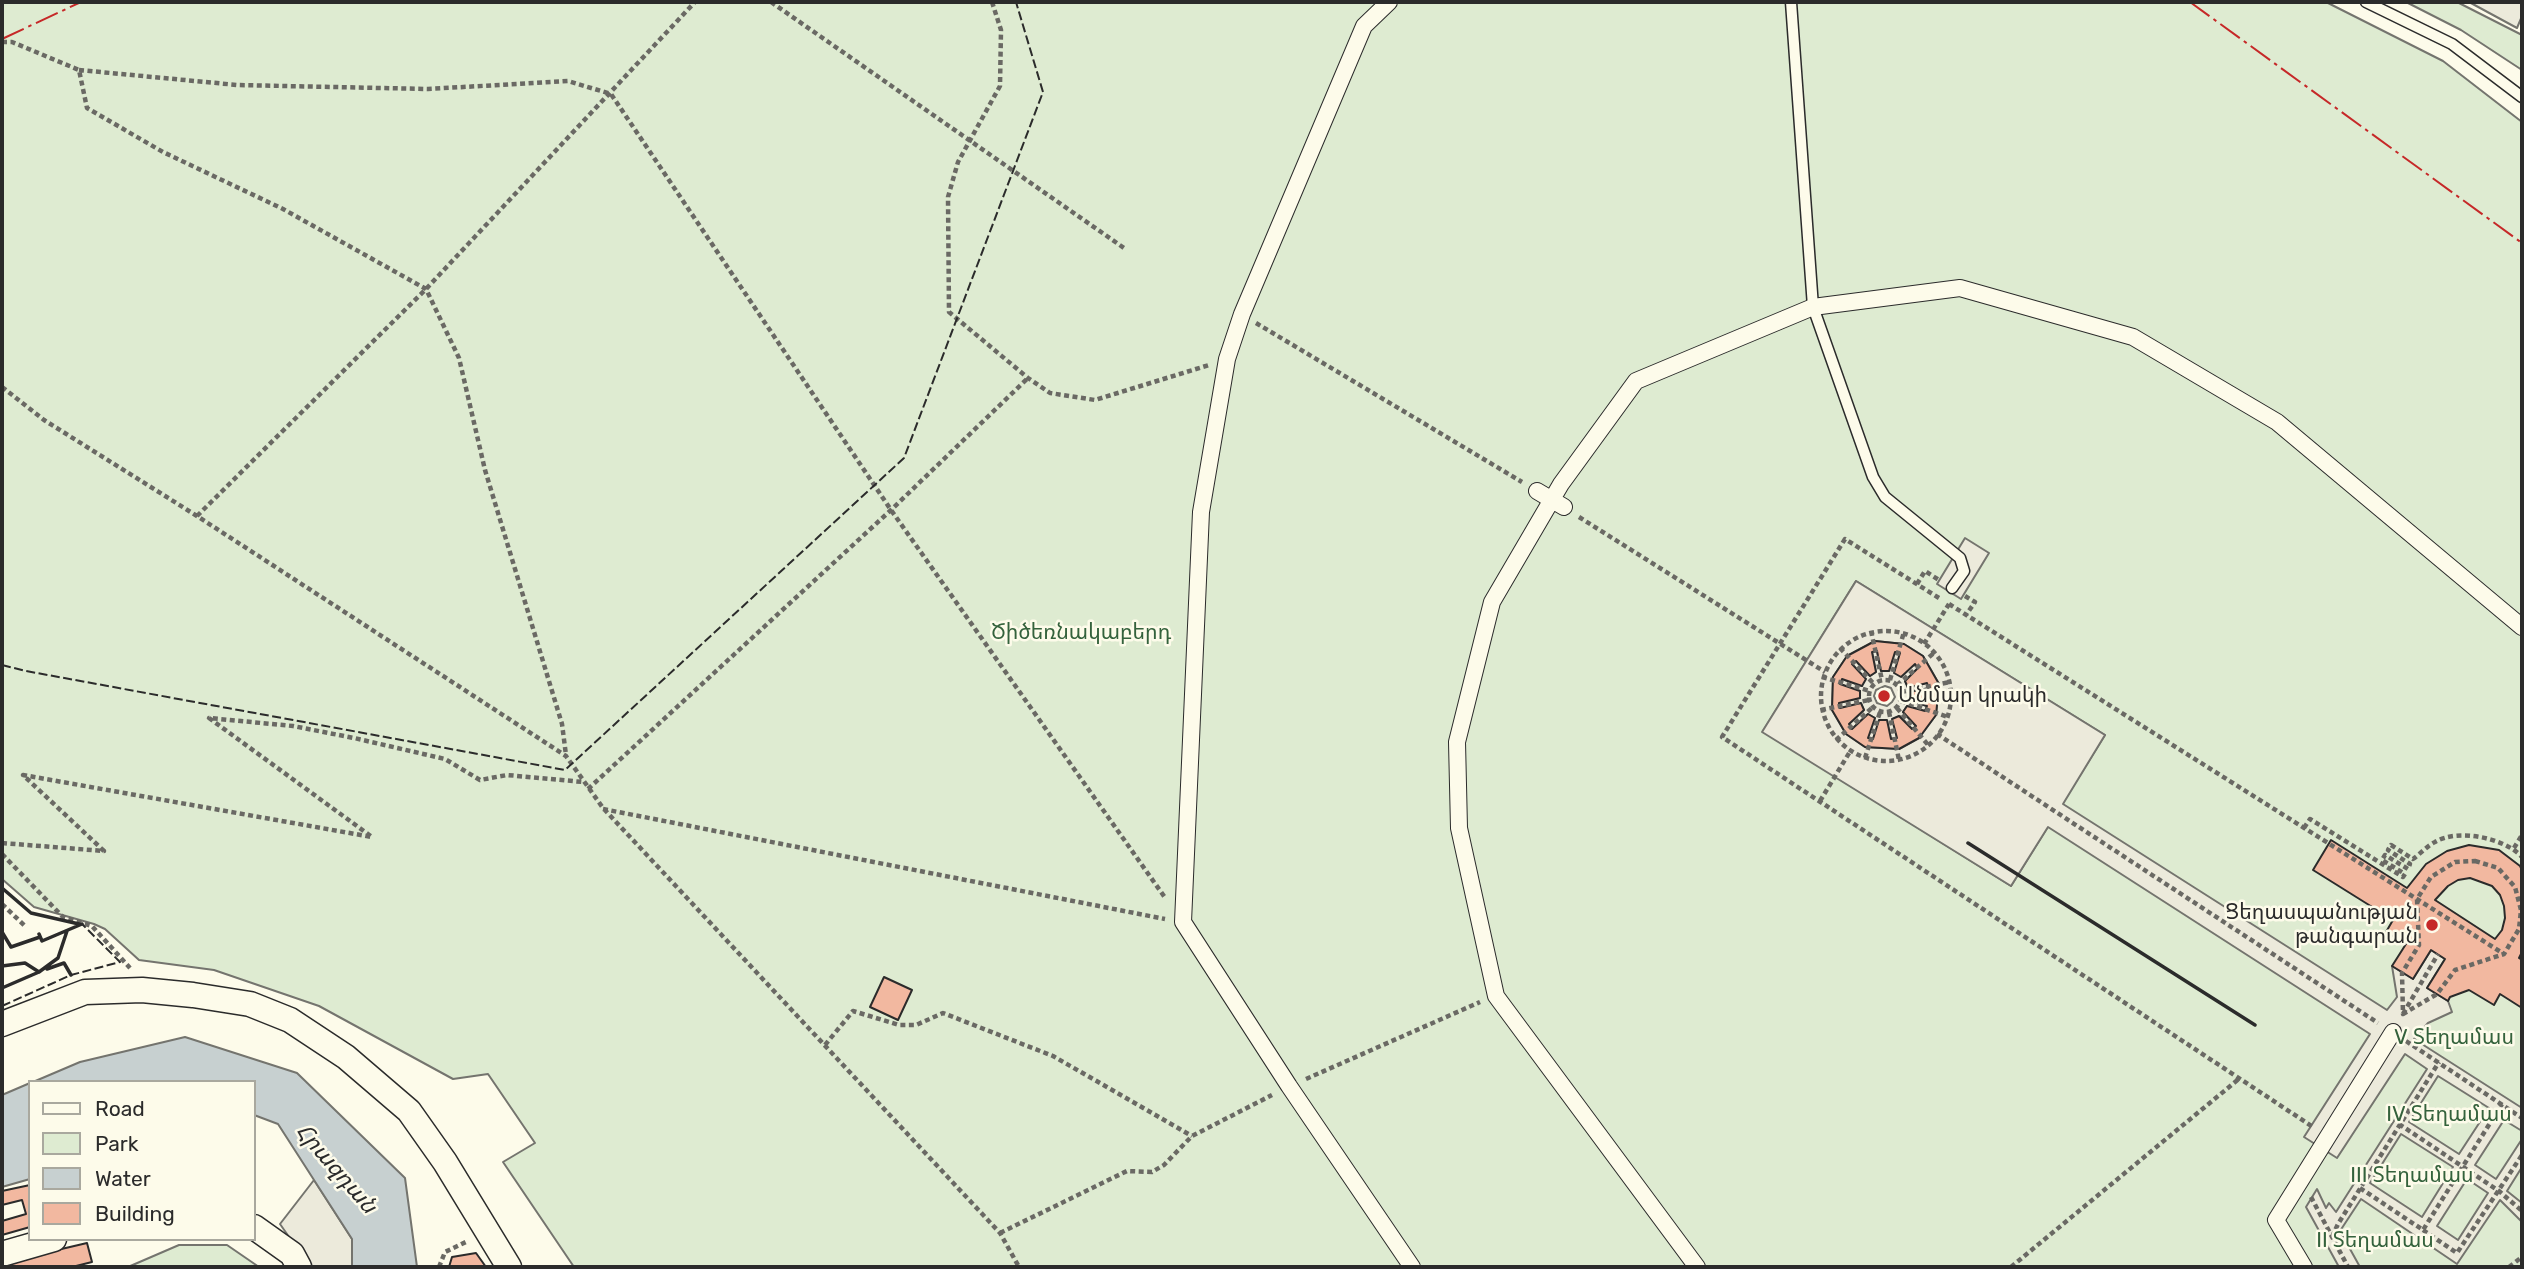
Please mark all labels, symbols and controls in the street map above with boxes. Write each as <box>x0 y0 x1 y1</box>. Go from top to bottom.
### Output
park label: Ծիծեռնակաբերդ <box>991 620 1171 646</box>
place label: Անմար կրակի <box>1898 683 2047 709</box>
marker: Անմար կրակի <box>1876 688 1892 704</box>
place label: Ցեղասպանության թանգարան <box>2225 900 2418 950</box>
marker: Ցեղասպանության թանգարան <box>2424 917 2440 933</box>
park label: V Տեղամաս <box>2394 1025 2514 1051</box>
legend <box>28 1080 256 1241</box>
text: Road <box>95 1096 145 1121</box>
park label: IV Տեղամաս <box>2386 1102 2512 1128</box>
water label: Հրազդան <box>289 1118 383 1220</box>
text: Park <box>95 1131 139 1156</box>
park label: III Տեղամաս <box>2350 1163 2474 1189</box>
text: Water <box>95 1166 151 1191</box>
text: Building <box>95 1201 175 1226</box>
park label: II Տեղամաս <box>2316 1228 2434 1254</box>

